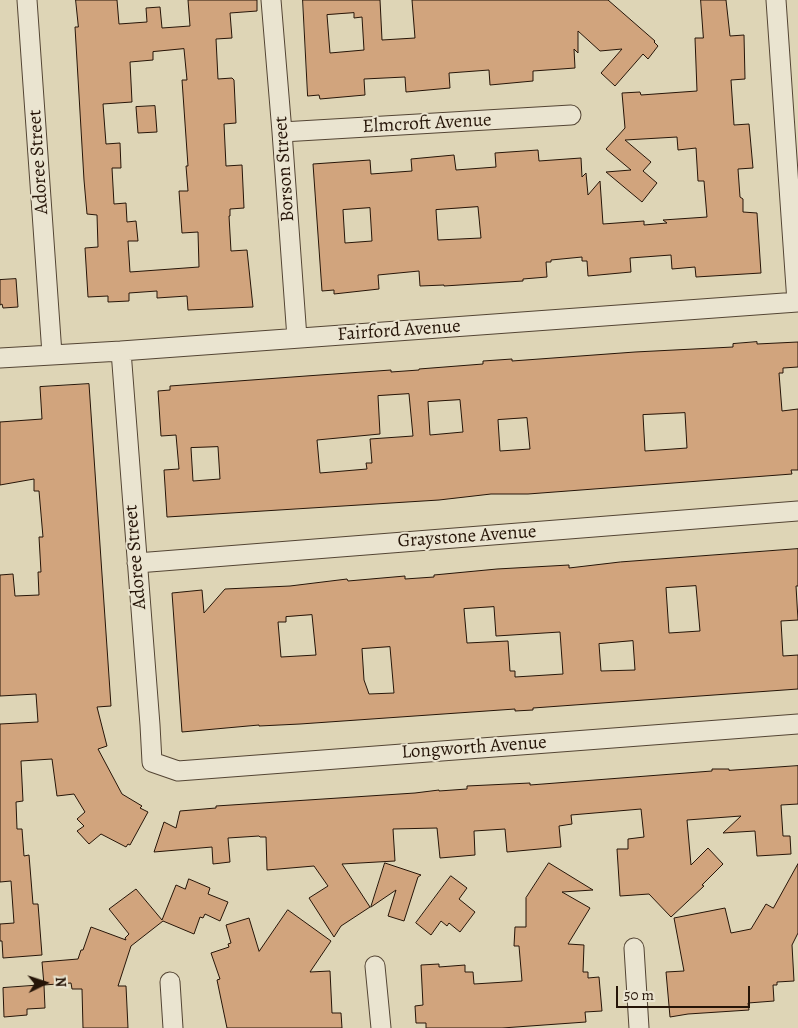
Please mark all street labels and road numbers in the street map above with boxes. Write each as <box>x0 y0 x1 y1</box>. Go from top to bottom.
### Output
street label: Adoree Street <box>24 109 54 215</box>
street label: Elmcroft Avenue <box>362 109 492 139</box>
street label: Borson Street <box>270 115 300 223</box>
street label: Fairford Avenue <box>337 315 461 347</box>
street label: Adoree Street <box>120 504 152 610</box>
street label: Graystone Avenue <box>397 521 537 553</box>
street label: Longworth Avenue <box>401 732 547 764</box>

